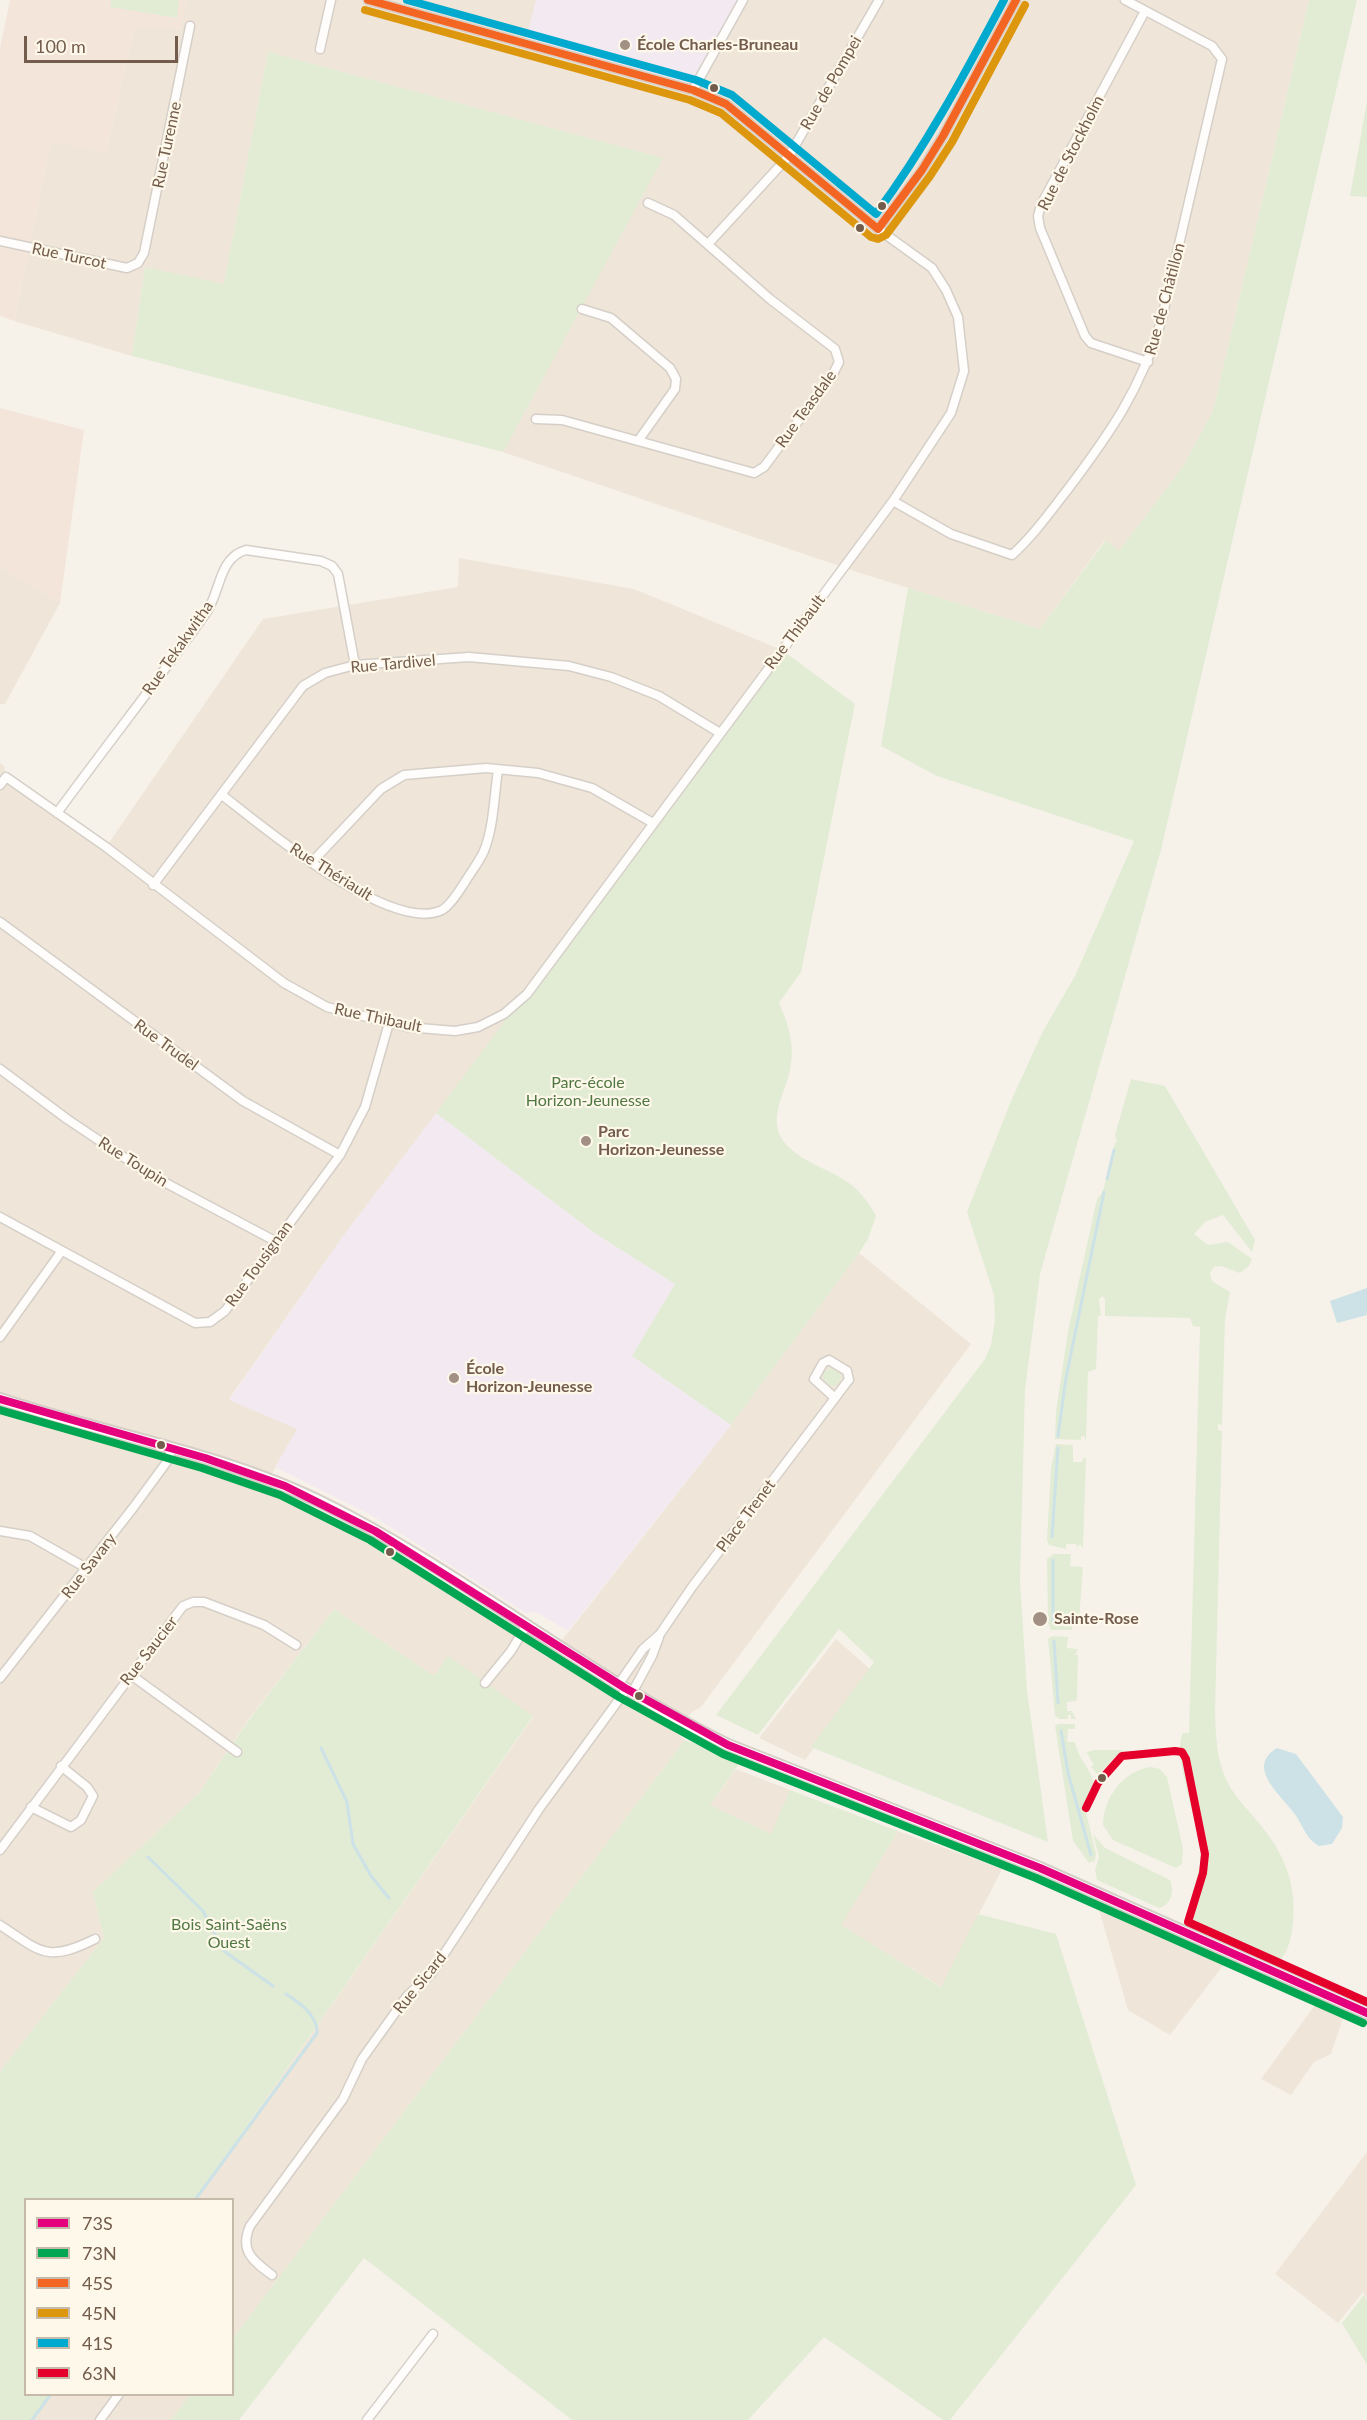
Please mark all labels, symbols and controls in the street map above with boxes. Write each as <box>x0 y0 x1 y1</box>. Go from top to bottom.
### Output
scale bar <box>27 24 182 62</box>
street label: Rue de Pompei <box>796 33 866 133</box>
text: 100 m <box>35 35 86 57</box>
place label: École Charles-Bruneau <box>637 35 798 55</box>
marker: École Charles-Bruneau <box>618 38 632 52</box>
unlabelled marker <box>708 82 720 94</box>
street label: Rue de Stockholm <box>1034 92 1108 214</box>
street label: Rue Turenne <box>148 100 186 190</box>
unlabelled marker <box>876 200 888 212</box>
unlabelled marker <box>854 222 866 234</box>
street label: Rue Turcot <box>30 239 108 273</box>
street label: Rue de Châtillon <box>1141 241 1189 357</box>
street label: Rue Teasdale <box>771 366 841 452</box>
street label: Rue Thibault <box>761 591 829 673</box>
street label: Rue Tekakwitha <box>138 597 218 699</box>
street label: Rue Tardivel <box>350 651 436 677</box>
street label: Rue Thériault <box>286 839 376 905</box>
street label: Rue Thibault <box>333 999 423 1037</box>
street label: Rue Trudel <box>130 1015 202 1075</box>
park label: Parc-école Horizon-Jeunesse <box>526 1073 650 1111</box>
place label: Parc Horizon-Jeunesse <box>598 1122 724 1160</box>
street label: Rue Toupin <box>95 1133 171 1191</box>
marker: Parc Horizon-Jeunesse <box>579 1134 593 1148</box>
street label: Rue Tousignan <box>221 1217 297 1311</box>
place label: École Horizon-Jeunesse <box>466 1359 592 1397</box>
marker: École Horizon-Jeunesse <box>447 1371 461 1385</box>
unlabelled marker <box>155 1439 167 1451</box>
street label: Place Trenet <box>712 1476 780 1556</box>
street label: Rue Savary <box>58 1530 120 1602</box>
unlabelled marker <box>384 1546 396 1558</box>
place label: Sainte-Rose <box>1054 1609 1139 1629</box>
marker: Sainte-Rose <box>1031 1610 1049 1628</box>
street label: Rue Saucier <box>116 1613 182 1689</box>
unlabelled marker <box>633 1690 645 1702</box>
unlabelled marker <box>1096 1772 1108 1784</box>
park label: Bois Saint-Saëns Ouest <box>171 1915 287 1953</box>
street label: Rue Sicard <box>389 1948 451 2018</box>
legend <box>24 2198 234 2396</box>
text: 73S <box>82 2212 113 2234</box>
text: 73N <box>82 2242 117 2264</box>
text: 45S <box>82 2272 113 2294</box>
text: 45N <box>82 2302 117 2324</box>
text: 41S <box>82 2332 113 2354</box>
text: 63N <box>82 2362 117 2384</box>

